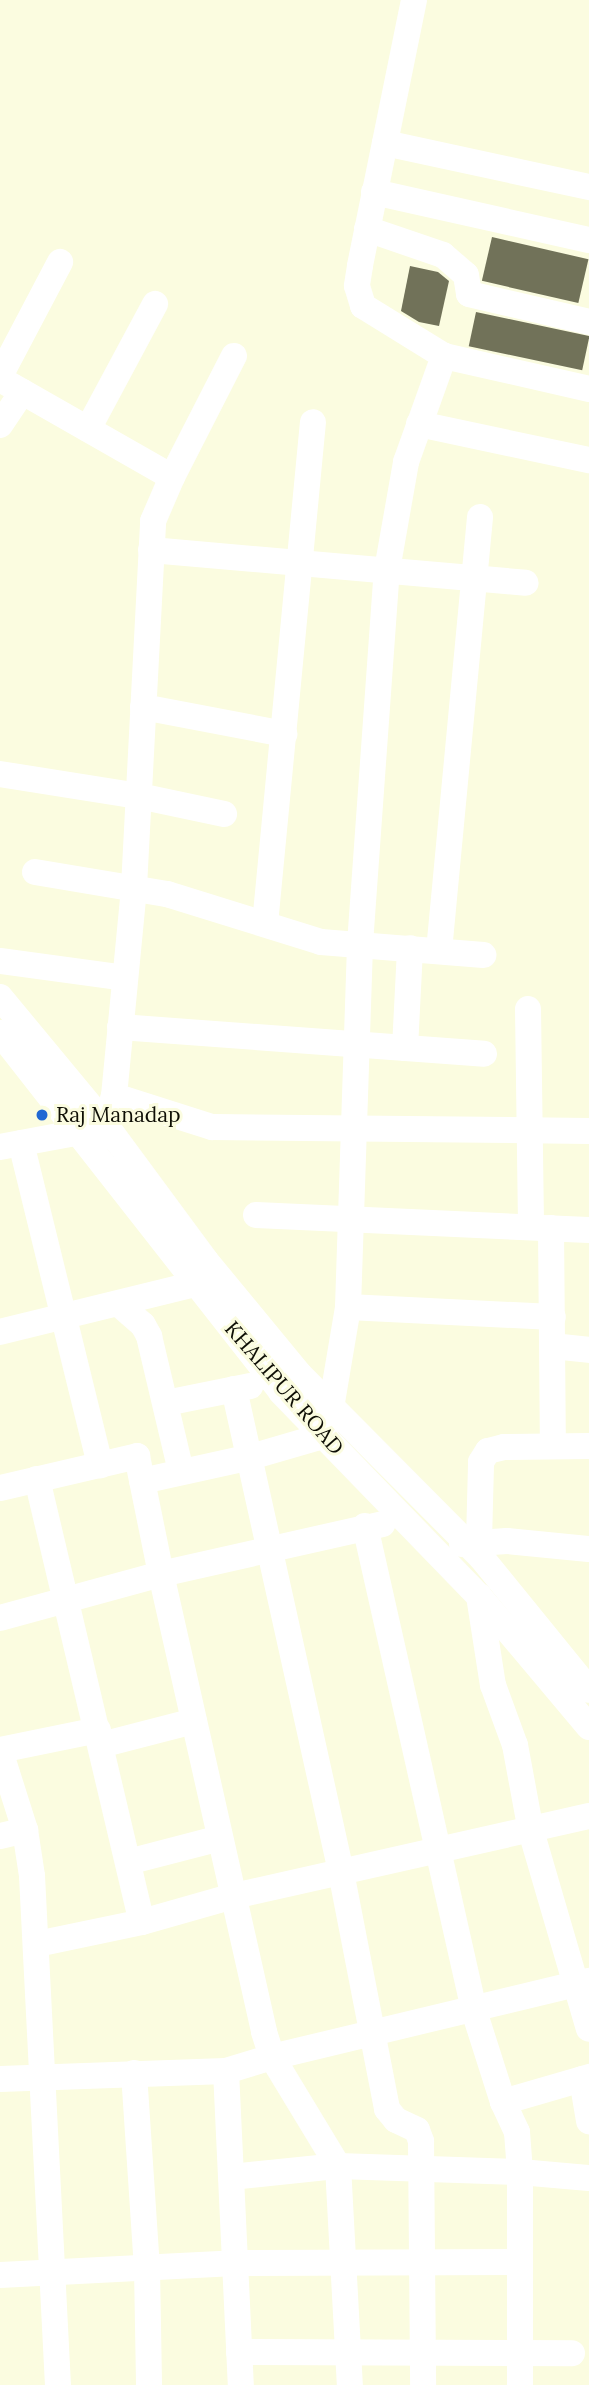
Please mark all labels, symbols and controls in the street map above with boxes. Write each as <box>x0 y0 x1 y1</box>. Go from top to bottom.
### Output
place label: Raj Manadap <box>56 1102 181 1128</box>
marker: Raj Manadap <box>34 1107 50 1123</box>
street label: KHALIPUR ROAD <box>219 1316 349 1460</box>

